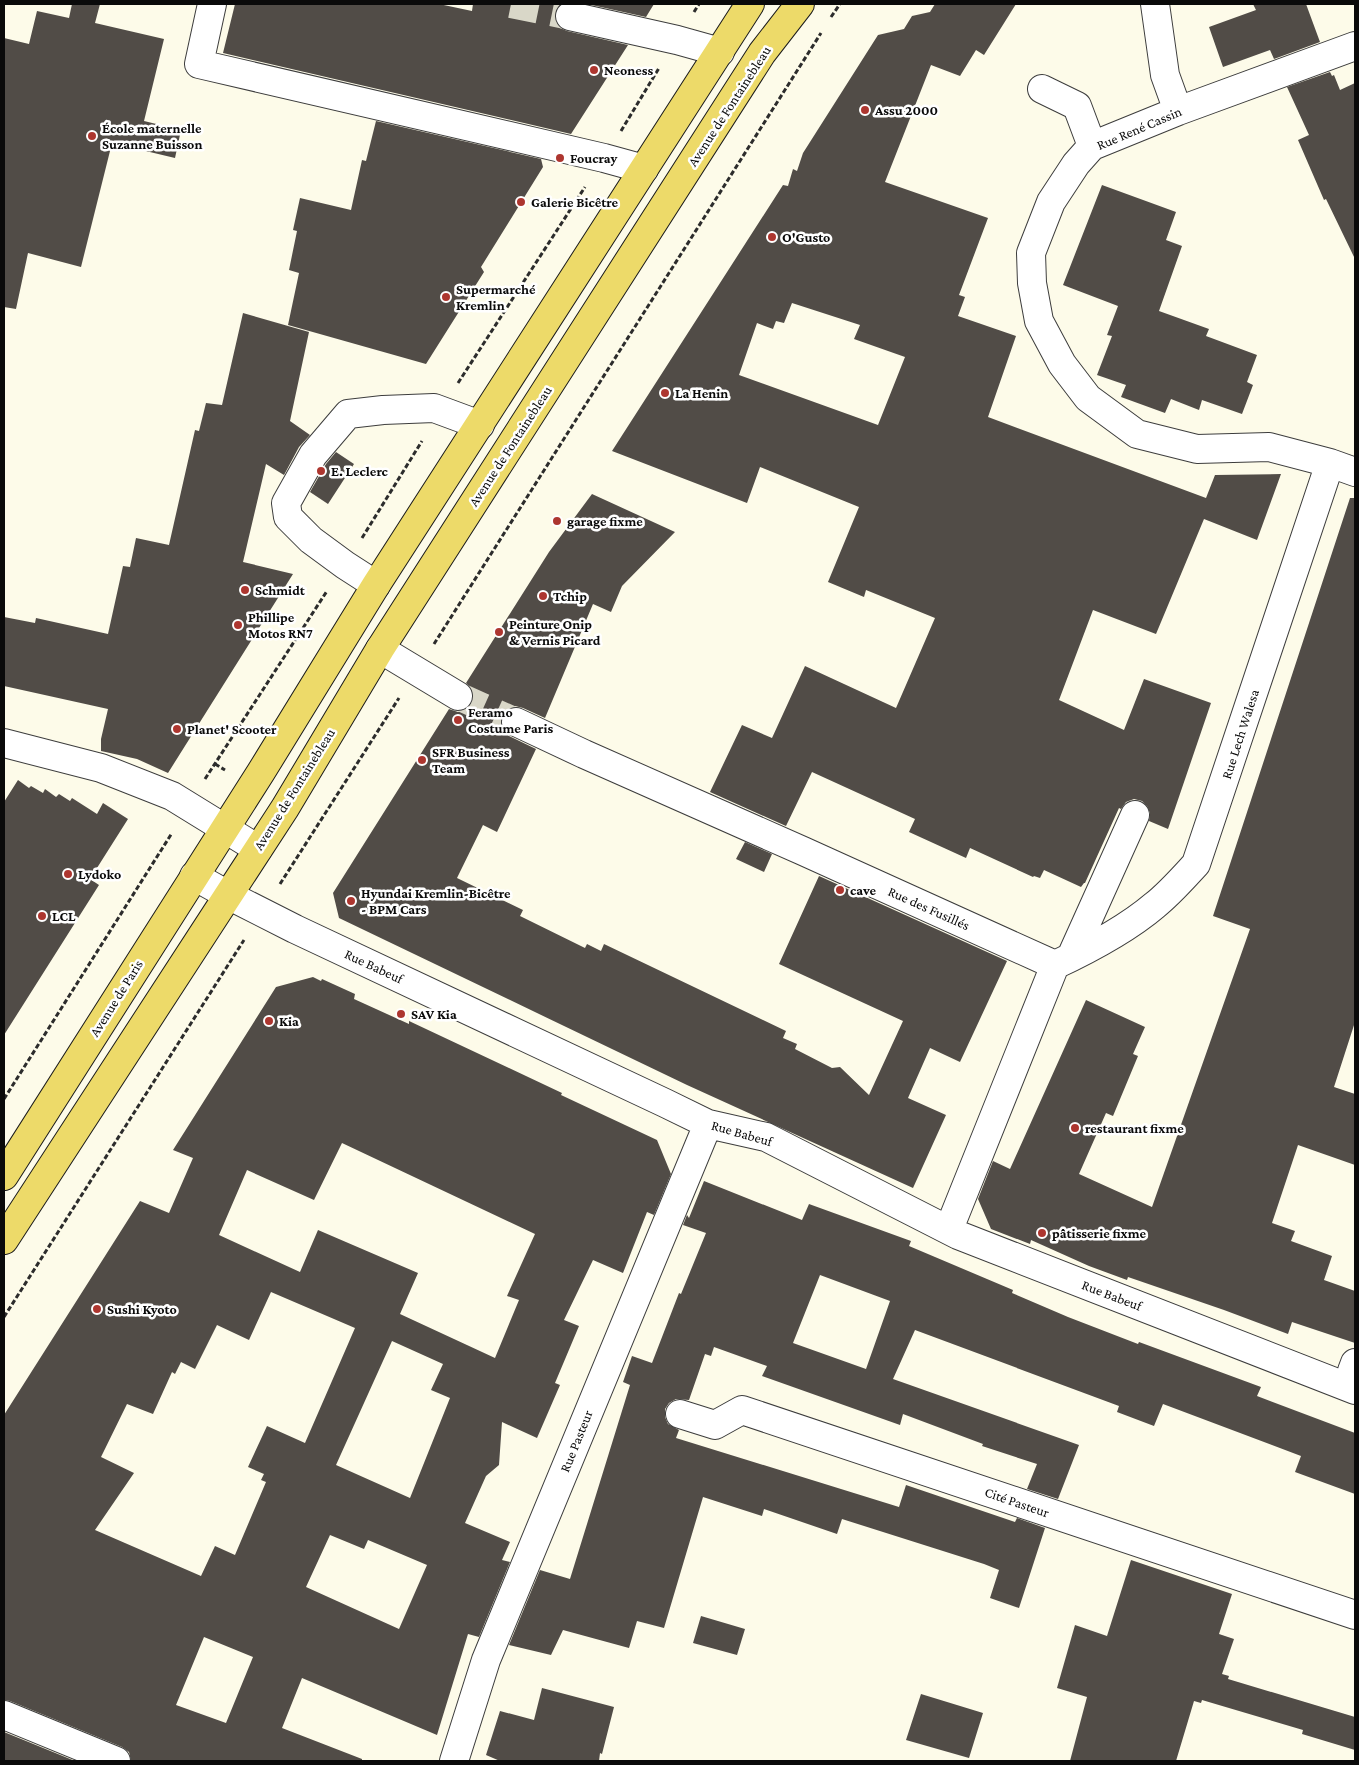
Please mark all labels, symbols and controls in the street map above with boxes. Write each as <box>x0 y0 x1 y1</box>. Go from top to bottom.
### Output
street label: Avenue de Fontainebleau <box>684 42 774 169</box>
place label: Neoness <box>604 62 653 78</box>
marker: Neoness <box>588 64 600 76</box>
place label: Assu 2000 <box>874 102 938 118</box>
street label: Rue René Cassin <box>1094 103 1184 153</box>
marker: Assu 2000 <box>859 104 871 116</box>
place label: École maternelle Suzanne Buisson <box>102 120 202 152</box>
marker: École maternelle Suzanne Buisson <box>86 130 98 142</box>
place label: Foucray <box>570 150 617 166</box>
marker: Foucray <box>554 152 566 164</box>
place label: Galerie Bicêtre <box>531 194 619 210</box>
marker: Galerie Bicêtre <box>515 196 527 208</box>
place label: O'Gusto <box>782 229 830 245</box>
marker: O'Gusto <box>766 231 778 243</box>
place label: Supermarché Kremlin <box>456 281 536 313</box>
marker: Supermarché Kremlin <box>440 291 452 303</box>
street label: Avenue de Fontainebleau <box>465 382 555 509</box>
place label: La Henin <box>675 385 728 401</box>
marker: La Henin <box>659 387 671 399</box>
place label: E. Leclerc <box>331 463 389 479</box>
marker: E. Leclerc <box>315 465 327 477</box>
place label: garage fixme <box>567 513 643 529</box>
marker: garage fixme <box>551 515 563 527</box>
place label: Schmidt <box>255 582 306 598</box>
marker: Schmidt <box>239 584 251 596</box>
place label: Tchip <box>553 588 587 604</box>
marker: Tchip <box>537 590 549 602</box>
place label: Phillipe Motos RN7 <box>248 609 313 641</box>
place label: Peinture Onip & Vernis Picard <box>509 616 601 648</box>
marker: Phillipe Motos RN7 <box>232 619 244 631</box>
marker: Peinture Onip & Vernis Picard <box>493 626 505 638</box>
street label: Rue Lech Walesa <box>1218 687 1262 781</box>
place label: Feramo Costume Paris <box>468 704 554 736</box>
marker: Feramo Costume Paris <box>452 714 464 726</box>
place label: Planet' Scooter <box>187 721 277 737</box>
marker: Planet' Scooter <box>171 723 183 735</box>
street label: Avenue de Fontainebleau <box>250 725 338 853</box>
place label: SFR Business Team <box>432 744 510 776</box>
marker: SFR Business Team <box>416 754 428 766</box>
place label: Lydoko <box>78 866 121 882</box>
marker: Lydoko <box>62 868 74 880</box>
place label: cave <box>850 882 877 898</box>
street label: Rue des Fusillés <box>886 883 972 933</box>
marker: cave <box>834 884 846 896</box>
place label: Hyundai Kremlin-Bicêtre - BPM Cars <box>361 885 511 917</box>
marker: Hyundai Kremlin-Bicêtre - BPM Cars <box>345 895 357 907</box>
place label: LCL <box>52 908 76 924</box>
marker: LCL <box>36 910 48 922</box>
street label: Rue Babeuf <box>342 945 407 987</box>
street label: Avenue de Paris <box>86 957 146 1039</box>
place label: SAV Kia <box>411 1006 457 1022</box>
marker: SAV Kia <box>395 1008 407 1020</box>
place label: Kia <box>279 1013 299 1029</box>
marker: Kia <box>263 1015 275 1027</box>
street label: Rue Babeuf <box>710 1117 775 1150</box>
place label: restaurant fixme <box>1085 1120 1184 1136</box>
marker: restaurant fixme <box>1069 1122 1081 1134</box>
place label: pâtisserie fixme <box>1052 1225 1147 1241</box>
marker: pâtisserie fixme <box>1036 1227 1048 1239</box>
street label: Rue Babeuf <box>1080 1276 1145 1314</box>
place label: Sushi Kyoto <box>107 1301 177 1317</box>
marker: Sushi Kyoto <box>91 1303 103 1315</box>
street label: Rue Pasteur <box>556 1408 596 1474</box>
street label: Cité Pasteur <box>983 1484 1051 1520</box>

